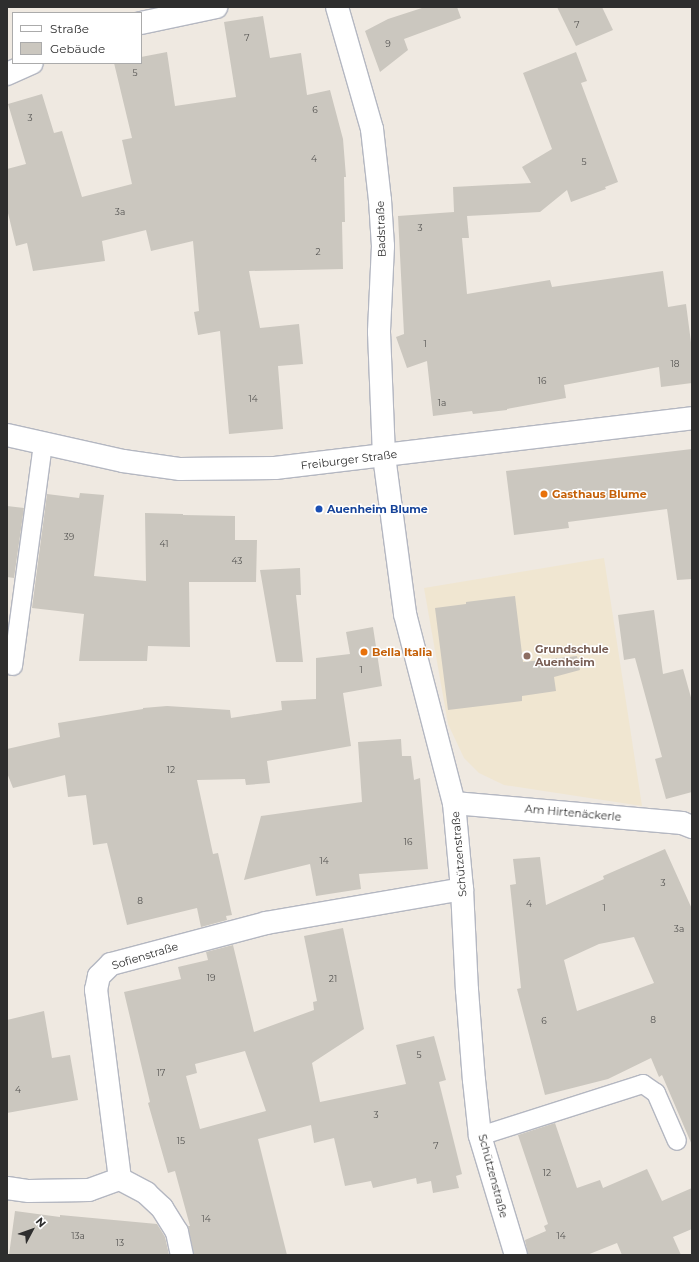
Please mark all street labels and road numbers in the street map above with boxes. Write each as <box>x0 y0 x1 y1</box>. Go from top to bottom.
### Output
street label: Badstraße <box>373 201 389 257</box>
street label: Freiburger Straße <box>300 448 398 472</box>
street label: Am Hirtenäckerle <box>524 802 622 824</box>
street label: Schützenstraße <box>449 811 469 897</box>
street label: Sofienstraße <box>110 940 180 972</box>
street label: Schützenstraße <box>475 1133 511 1219</box>

